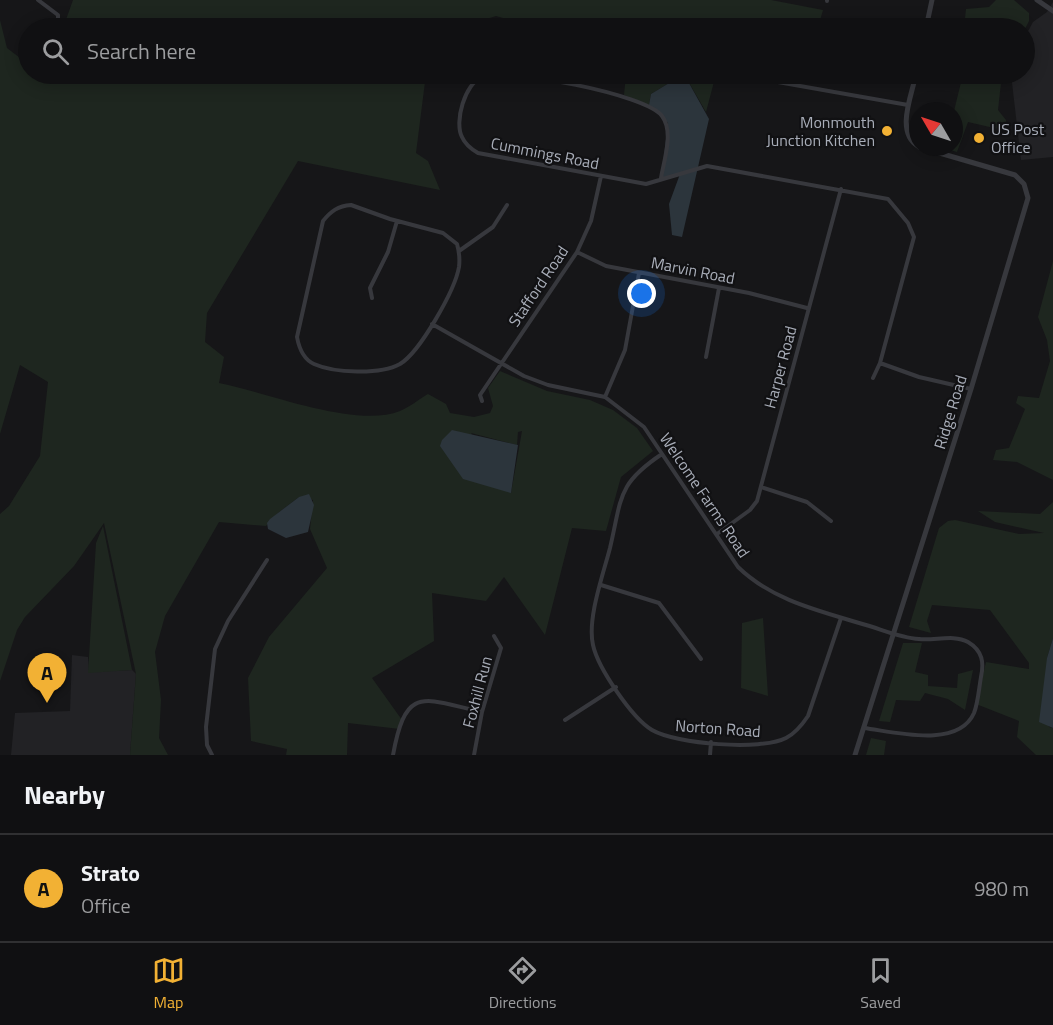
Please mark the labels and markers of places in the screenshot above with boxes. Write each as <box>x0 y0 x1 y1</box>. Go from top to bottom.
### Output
place label: Monmouth Junction Kitchen <box>766 110 875 152</box>
place label: US Post Office <box>991 117 1045 159</box>
marker: Monmouth Junction Kitchen <box>880 124 894 138</box>
marker: US Post Office <box>972 131 986 145</box>
pin: A <box>28 654 66 703</box>

